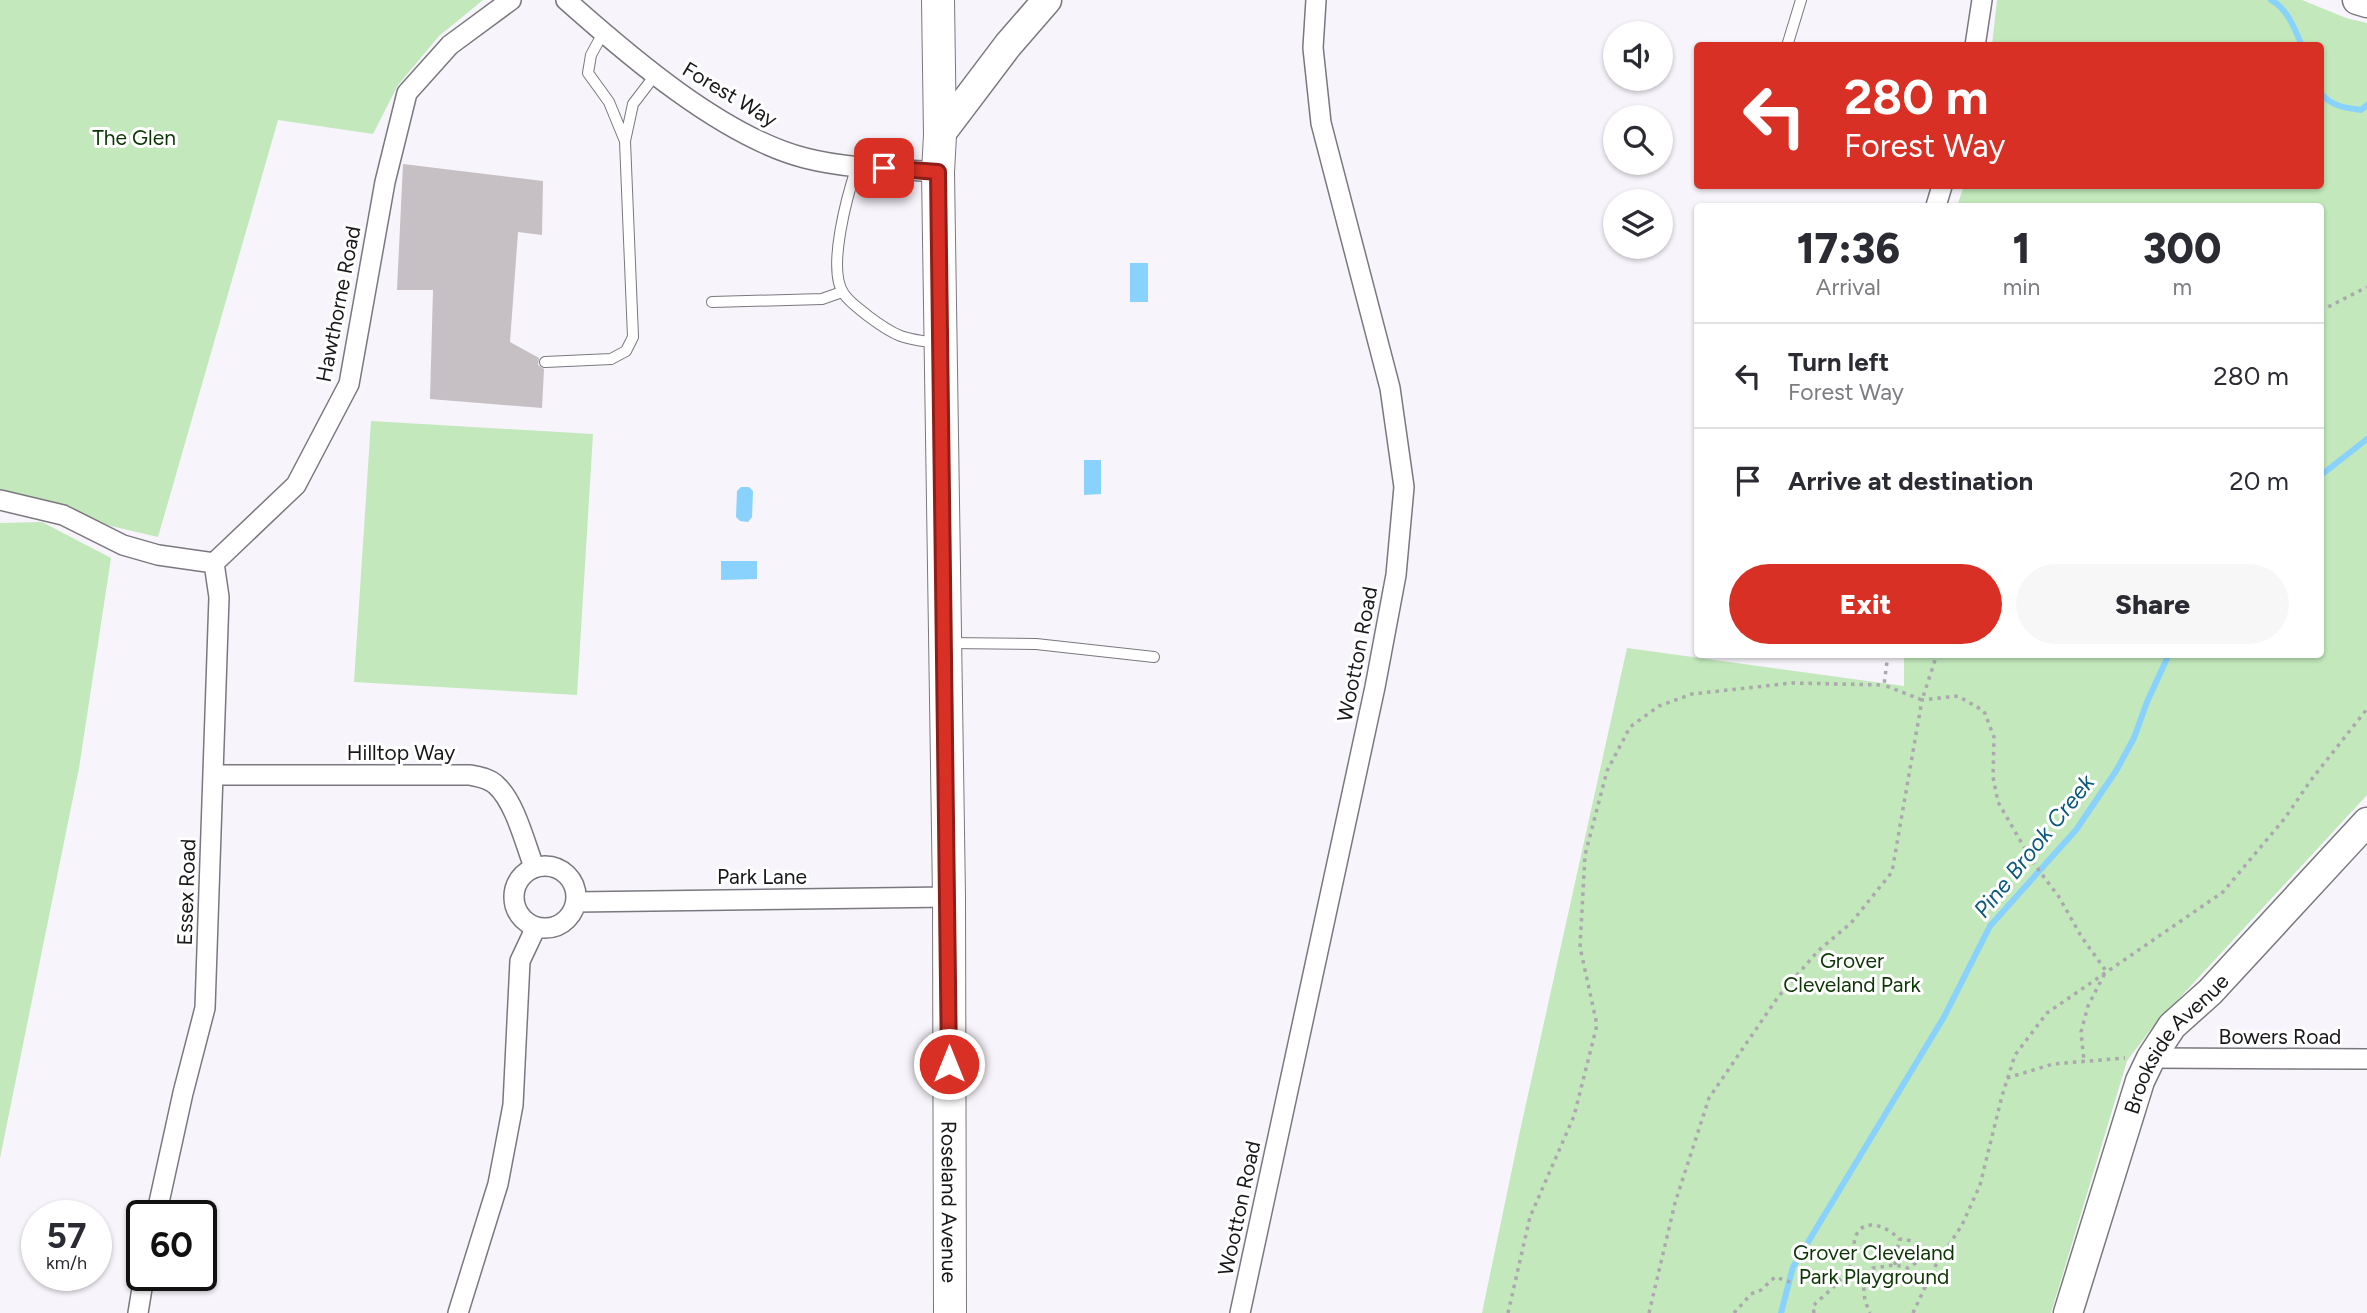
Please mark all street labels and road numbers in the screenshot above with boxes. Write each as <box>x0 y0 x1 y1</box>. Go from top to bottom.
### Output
street label: Forest Way <box>678 56 782 132</box>
street label: Hawthorne Road <box>311 224 365 384</box>
street label: Wootton Road <box>1332 584 1382 724</box>
street label: Hilltop Way <box>347 740 455 765</box>
street label: Essex Road <box>172 838 200 946</box>
street label: Park Lane <box>717 864 807 889</box>
street label: Brookside Avenue <box>2118 968 2233 1117</box>
street label: Bowers Road <box>2219 1024 2341 1049</box>
street label: Roseland Avenue <box>937 1121 962 1283</box>
street label: Wootton Road <box>1213 1138 1265 1278</box>

